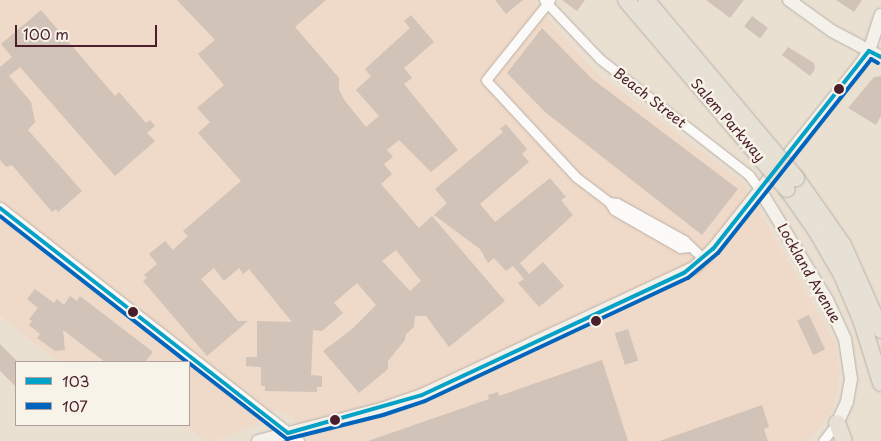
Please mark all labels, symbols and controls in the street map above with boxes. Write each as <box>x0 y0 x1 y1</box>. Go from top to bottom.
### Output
scale bar <box>18 15 160 47</box>
text: 100 m <box>23 22 69 45</box>
street label: Beach Street <box>610 65 690 131</box>
street label: Salem Parkway <box>687 74 769 166</box>
unlabelled marker <box>834 84 844 94</box>
street label: Lockland Avenue <box>774 220 844 326</box>
unlabelled marker <box>128 307 138 317</box>
unlabelled marker <box>591 316 601 326</box>
legend <box>15 361 190 426</box>
text: 103 <box>62 369 90 392</box>
text: 107 <box>62 394 88 417</box>
unlabelled marker <box>330 415 340 425</box>

